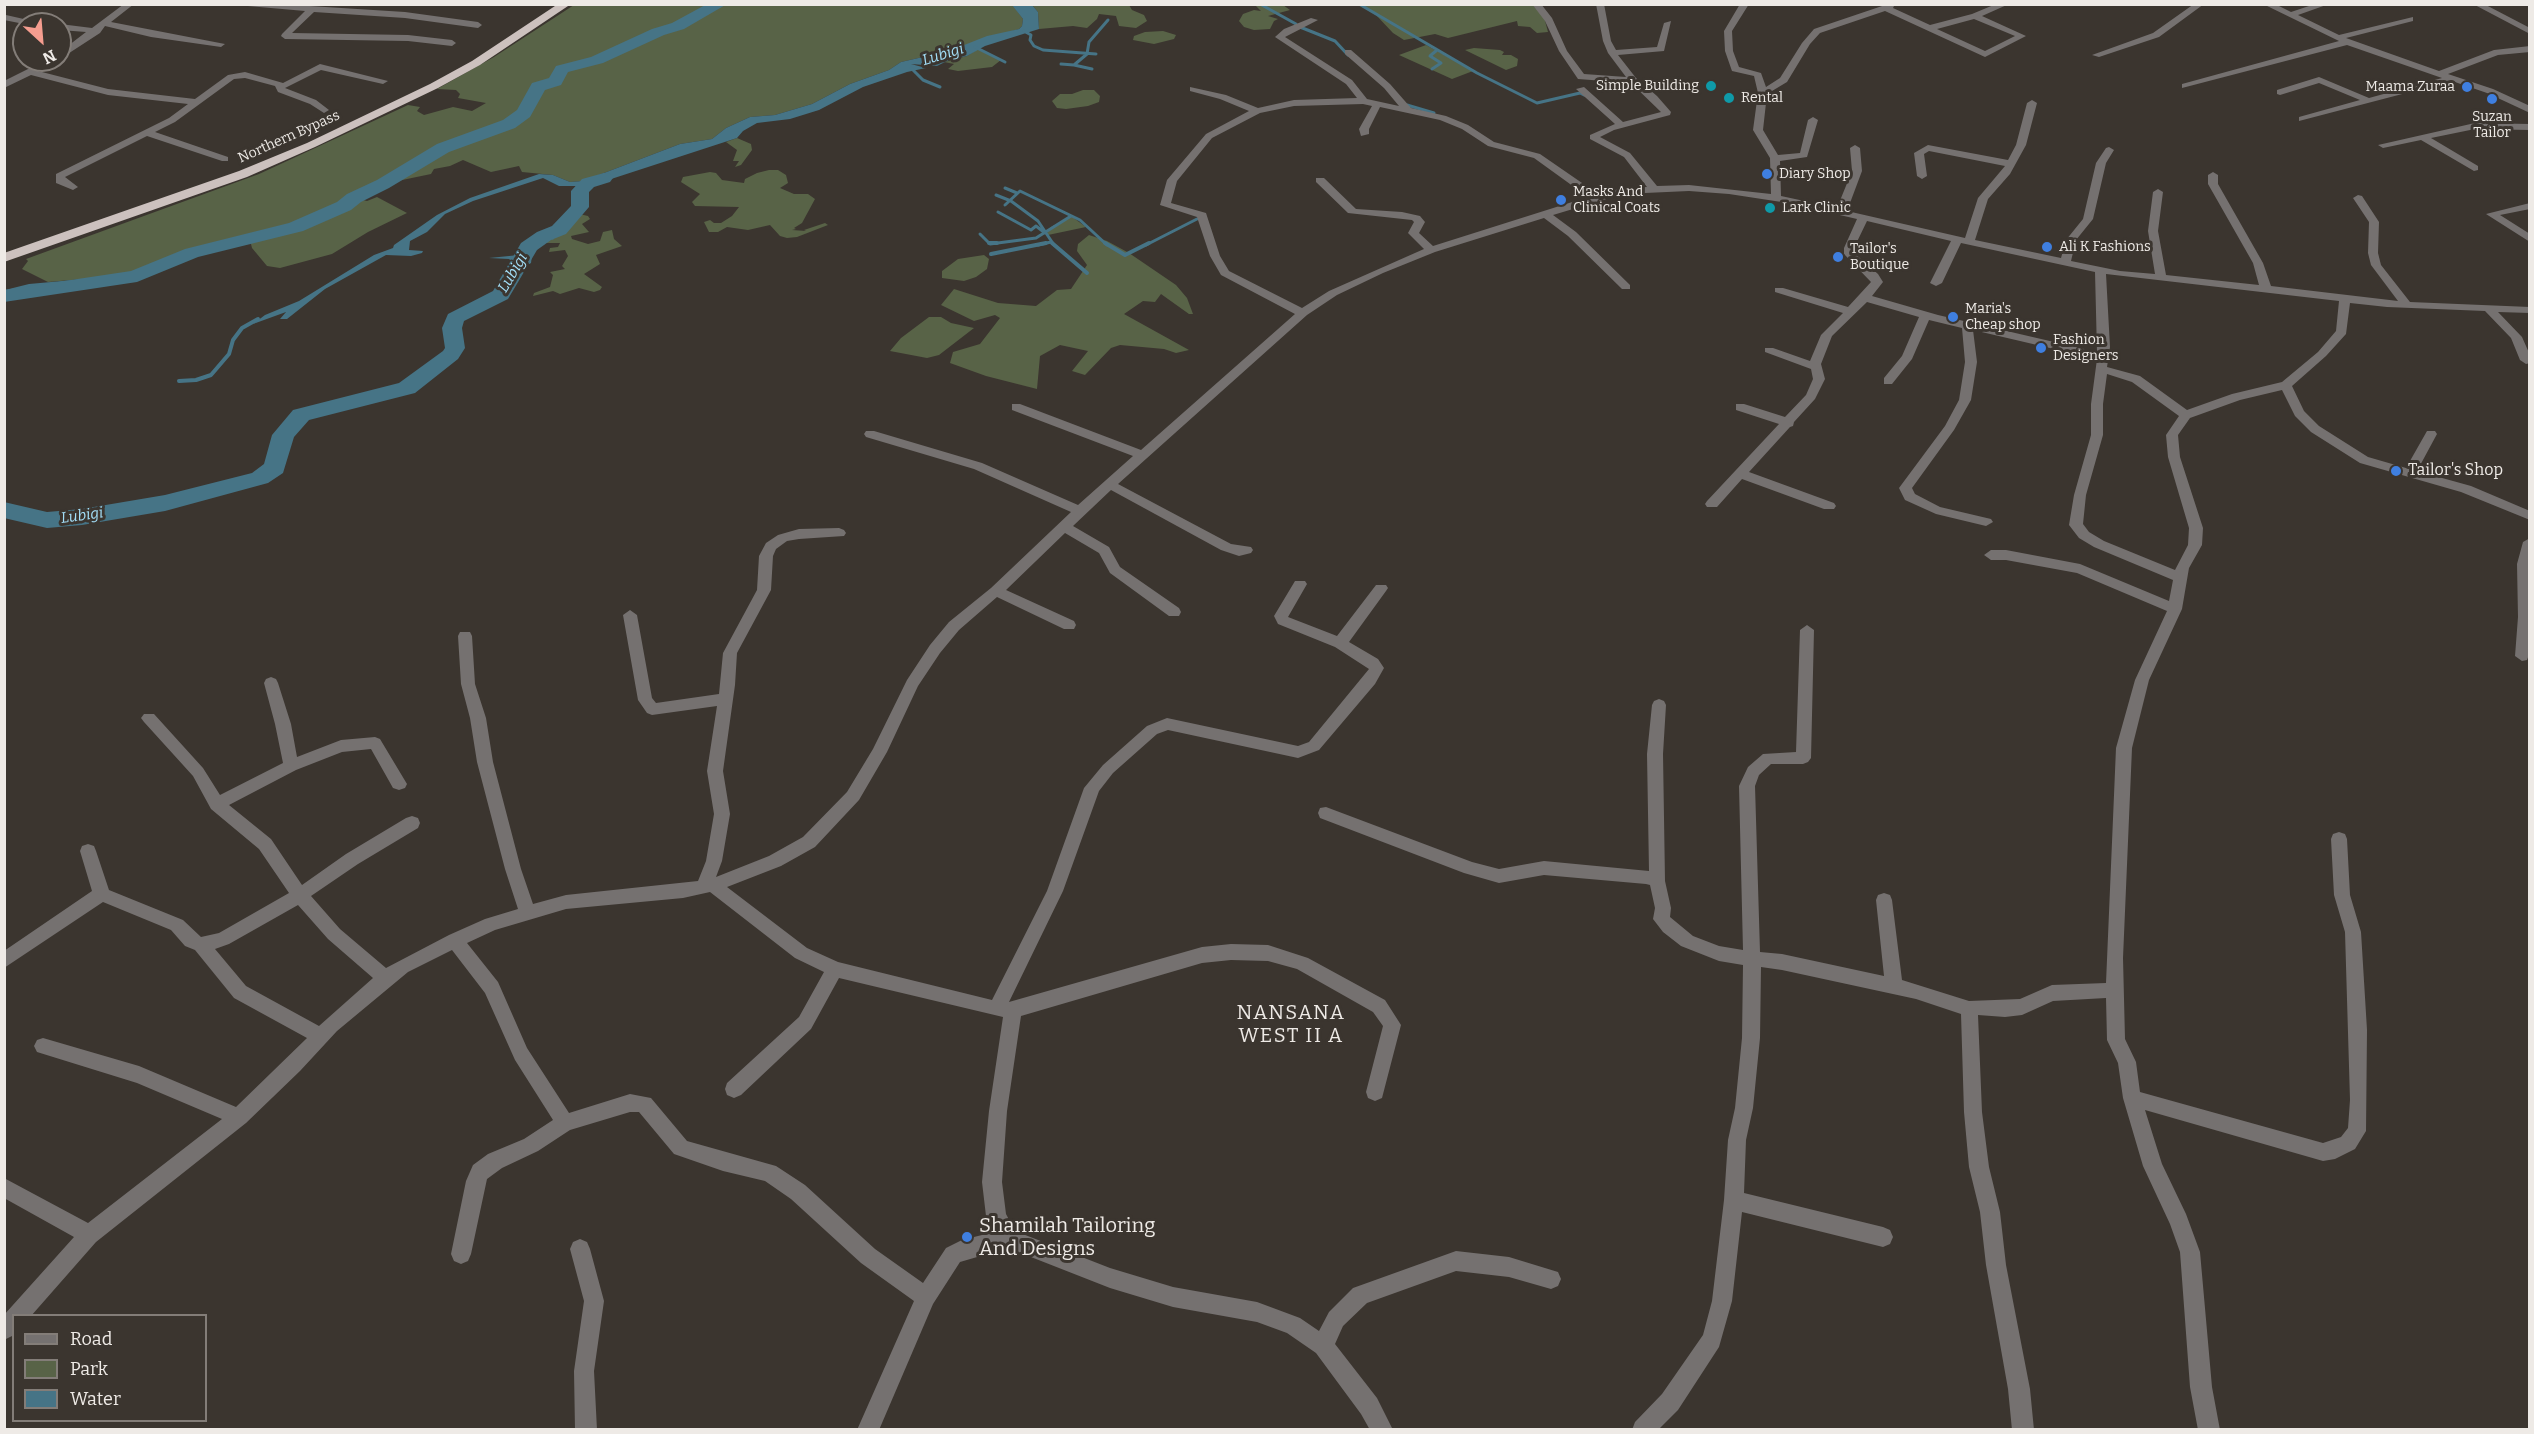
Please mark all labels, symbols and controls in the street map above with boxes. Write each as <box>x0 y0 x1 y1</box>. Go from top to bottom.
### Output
north arrow <box>12 12 72 72</box>
water label: Lubigi <box>920 40 966 70</box>
text: N <box>40 46 59 68</box>
place label: Simple Building <box>1596 78 1699 94</box>
marker: Simple Building <box>1704 79 1718 93</box>
place label: Maama Zuraa <box>2366 79 2455 95</box>
marker: Maama Zuraa <box>2460 80 2474 94</box>
place label: Rental <box>1741 90 1783 106</box>
marker: Rental <box>1722 91 1736 105</box>
marker: Suzan Tailor <box>2485 92 2499 106</box>
street label: Northern Bypass <box>236 107 342 167</box>
place label: Suzan Tailor <box>2472 109 2512 142</box>
place label: Diary Shop <box>1779 166 1851 182</box>
marker: Diary Shop <box>1760 167 1774 181</box>
place label: Masks And Clinical Coats <box>1573 184 1660 216</box>
marker: Masks And Clinical Coats <box>1554 193 1568 207</box>
place label: Lark Clinic <box>1782 200 1851 216</box>
marker: Lark Clinic <box>1763 201 1777 215</box>
place label: Ali K Fashions <box>2059 239 2151 255</box>
marker: Ali K Fashions <box>2040 240 2054 254</box>
place label: Tailor's Boutique <box>1850 241 1909 274</box>
water label: Lubigi <box>494 250 532 296</box>
marker: Tailor's Boutique <box>1831 250 1845 264</box>
place label: Maria's Cheap shop <box>1965 301 2041 334</box>
marker: Maria's Cheap shop <box>1946 310 1960 324</box>
place label: Fashion Designers <box>2053 332 2118 364</box>
marker: Fashion Designers <box>2034 341 2048 355</box>
place label: Tailor's Shop <box>2408 461 2503 481</box>
marker: Tailor's Shop <box>2389 464 2403 478</box>
water label: Lubigi <box>60 504 104 528</box>
district label: NANSANA WEST II A <box>1236 1001 1346 1048</box>
place label: Shamilah Tailoring And Designs <box>979 1214 1155 1261</box>
marker: Shamilah Tailoring And Designs <box>960 1230 974 1244</box>
legend <box>12 1314 207 1422</box>
text: Road <box>70 1328 112 1350</box>
text: Park <box>70 1358 108 1380</box>
text: Water <box>70 1388 121 1410</box>

